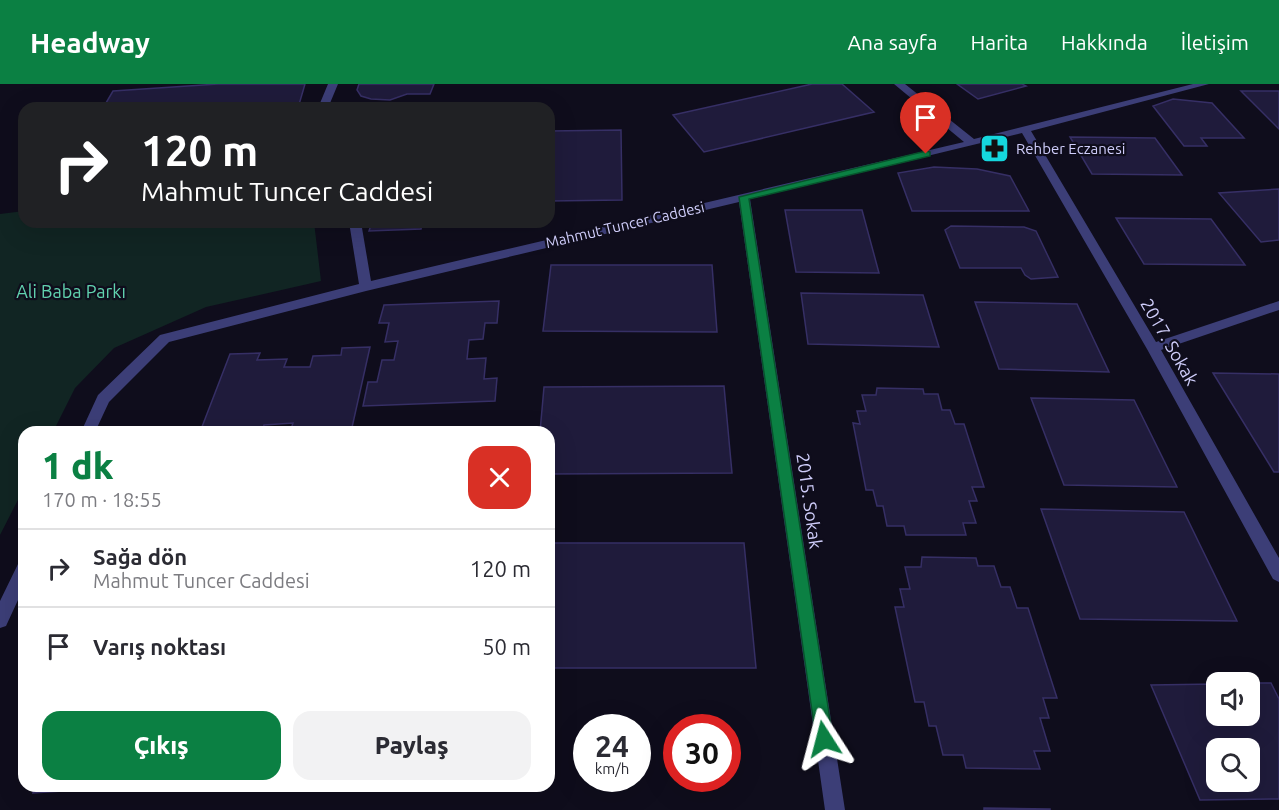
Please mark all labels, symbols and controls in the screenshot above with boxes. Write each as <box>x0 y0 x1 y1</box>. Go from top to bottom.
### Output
text: Headway <box>30 27 150 58</box>
text: Ana sayfa <box>847 30 938 54</box>
text: Harita <box>971 30 1028 54</box>
text: Hakkında <box>1061 30 1148 54</box>
text: İletişim <box>1181 30 1249 54</box>
pin <box>900 92 951 154</box>
icon: arrive <box>909 101 942 134</box>
icon: right <box>42 126 120 204</box>
text: 120 m <box>141 127 258 174</box>
pharmacy icon: Rehber Eczanesi <box>979 133 1011 165</box>
place label: Rehber Eczanesi <box>1016 140 1125 157</box>
text: Mahmut Tuncer Caddesi <box>141 176 433 206</box>
street label: Mahmut Tuncer Caddesi <box>544 198 706 251</box>
park label: Ali Baba Parkı <box>16 281 126 301</box>
street label: 2017. Sokak <box>1137 295 1203 388</box>
text: 1 dk <box>42 445 114 486</box>
button: close <box>468 446 531 509</box>
street label: 2015. Sokak <box>793 452 827 550</box>
text: 170 m · 18:55 <box>42 488 162 511</box>
text: Sağa dön <box>93 544 187 569</box>
icon: right <box>42 552 75 585</box>
text: 120 m <box>470 556 531 581</box>
text: Mahmut Tuncer Caddesi <box>93 569 310 592</box>
icon: arrive <box>42 630 75 663</box>
text: Varış noktası <box>93 634 226 659</box>
text: 50 m <box>482 634 531 659</box>
map controls <box>1206 672 1260 792</box>
button: sound <box>1206 672 1260 726</box>
position arrow <box>792 707 856 771</box>
button: Çıkış <box>42 711 281 780</box>
button: Paylaş <box>293 711 531 780</box>
speed limit sign: 30 <box>663 714 741 792</box>
text: 24 <box>595 729 629 763</box>
button: search <box>1206 738 1260 792</box>
text: km/h <box>595 760 629 777</box>

